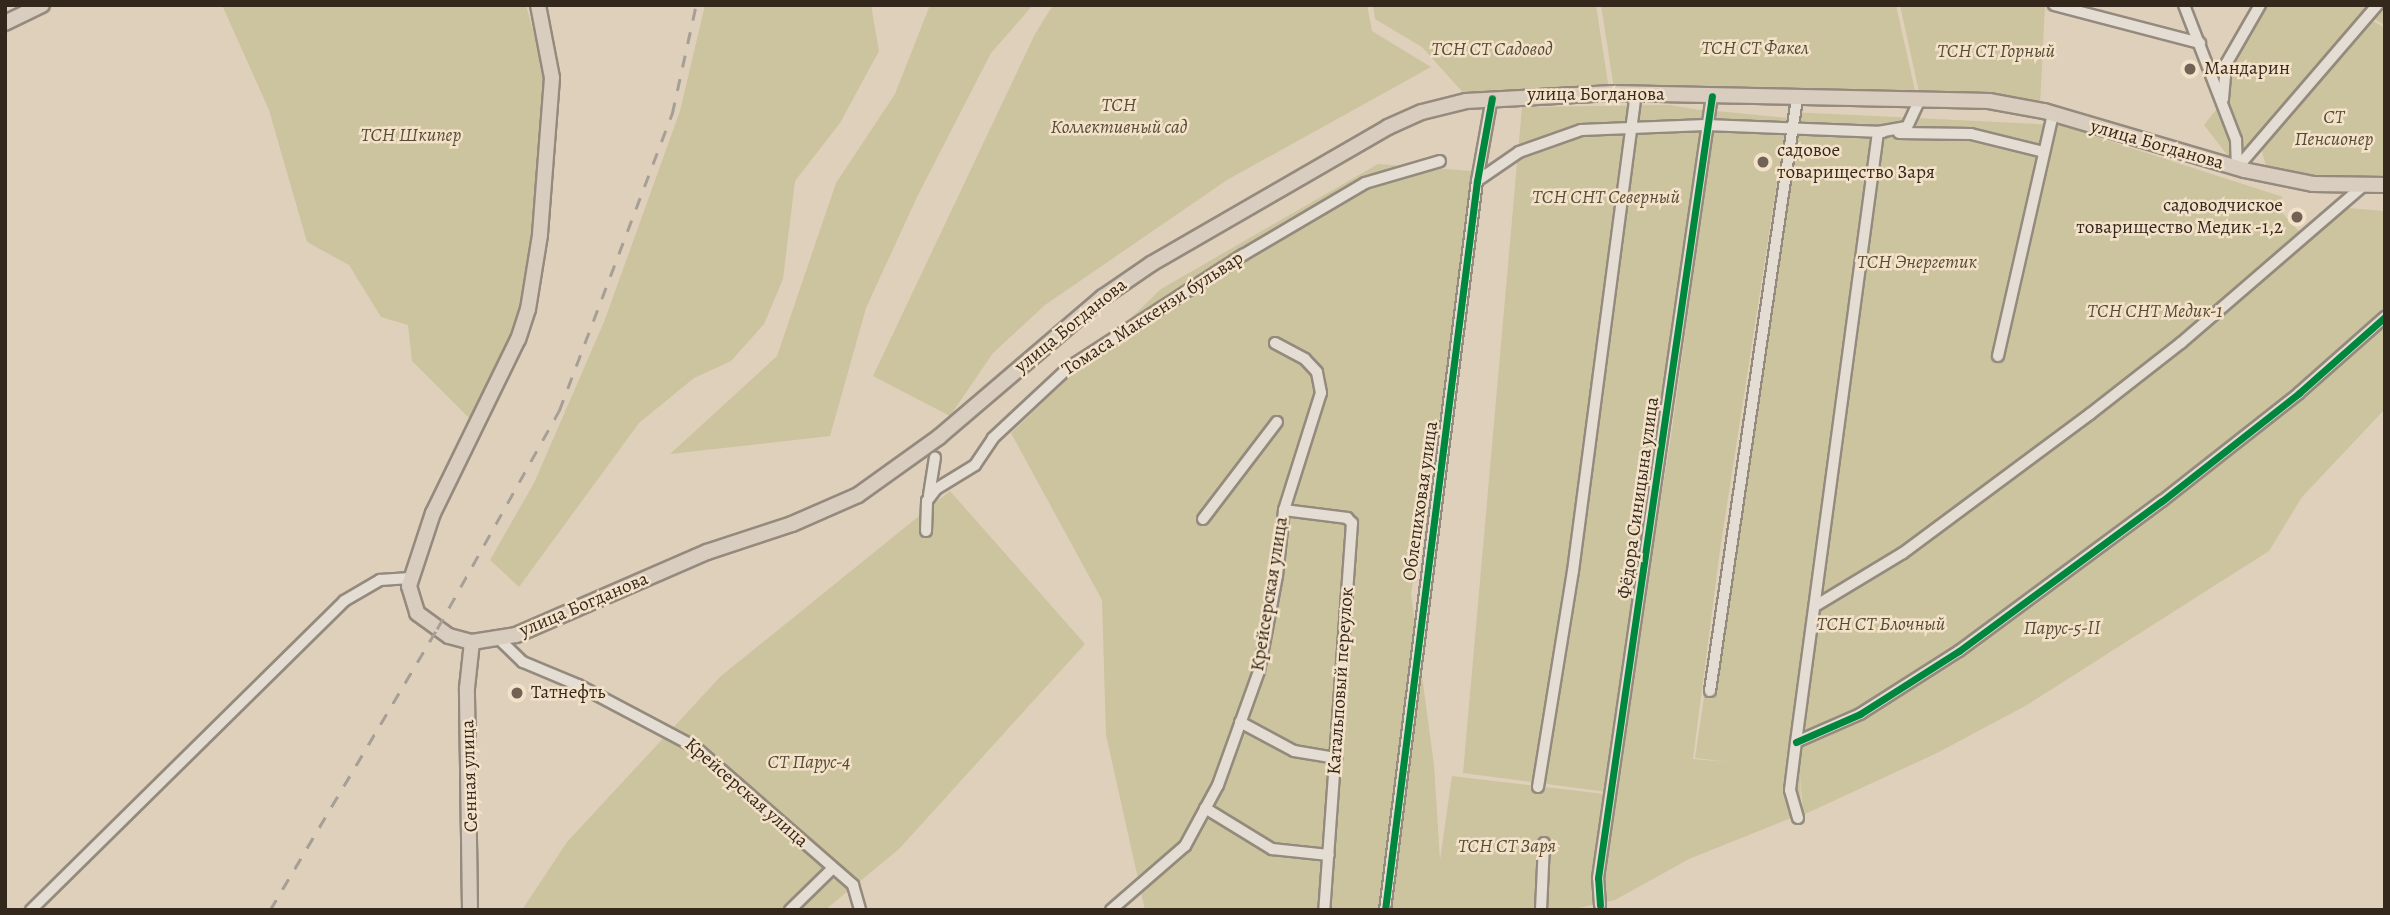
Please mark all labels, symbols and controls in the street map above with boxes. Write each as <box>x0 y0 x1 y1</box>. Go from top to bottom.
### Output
park label: ТСН СТ Факел <box>1701 38 1809 60</box>
park label: ТСН СТ Садовод <box>1431 39 1553 61</box>
park label: ТСН СТ Горный <box>1937 41 2055 63</box>
place label: Мандарин <box>2204 58 2290 80</box>
marker: Мандарин <box>2182 61 2198 77</box>
street label: улица Богданова <box>1527 84 1665 106</box>
park label: ТСН Коллективный сад <box>1051 95 1187 139</box>
park label: СТ Пенсионер <box>2295 107 2373 151</box>
street label: улица Богданова <box>2088 115 2226 175</box>
park label: ТСН Шкипер <box>361 125 461 147</box>
place label: садовое товарищество Заря <box>1777 140 1935 184</box>
marker: садовое товарищество Заря <box>1755 154 1771 170</box>
park label: ТСН СНТ Северный <box>1532 187 1680 209</box>
place label: садоводчиское товарищество Медик -1,2 <box>2076 195 2283 239</box>
marker: садоводчиское товарищество Медик -1,2 <box>2289 209 2305 225</box>
street label: Томаса Маккензи бульвар <box>1058 247 1248 381</box>
park label: ТСН Энергетик <box>1857 252 1977 274</box>
street label: улица Богданова <box>1010 274 1132 378</box>
park label: ТСН СНТ Медик-1 <box>2087 301 2223 323</box>
street label: Фёдора Синицына улица <box>1614 396 1664 600</box>
street label: Облепиховая улица <box>1399 420 1443 582</box>
street label: Крейсерская улица <box>1247 515 1293 673</box>
street label: улица Богданова <box>516 568 652 642</box>
street label: Катальповый переулок <box>1323 586 1359 776</box>
park label: ТСН СТ Блочный <box>1817 614 1945 636</box>
park label: Парус-5-II <box>2024 618 2100 640</box>
place label: Татнефть <box>531 682 606 704</box>
marker: Татнефть <box>509 685 525 701</box>
street label: Сенная улица <box>457 719 483 833</box>
street label: Крейсерская улица <box>680 733 812 853</box>
park label: СТ Парус-4 <box>768 752 850 774</box>
park label: ТСН СТ Заря <box>1458 836 1556 858</box>

